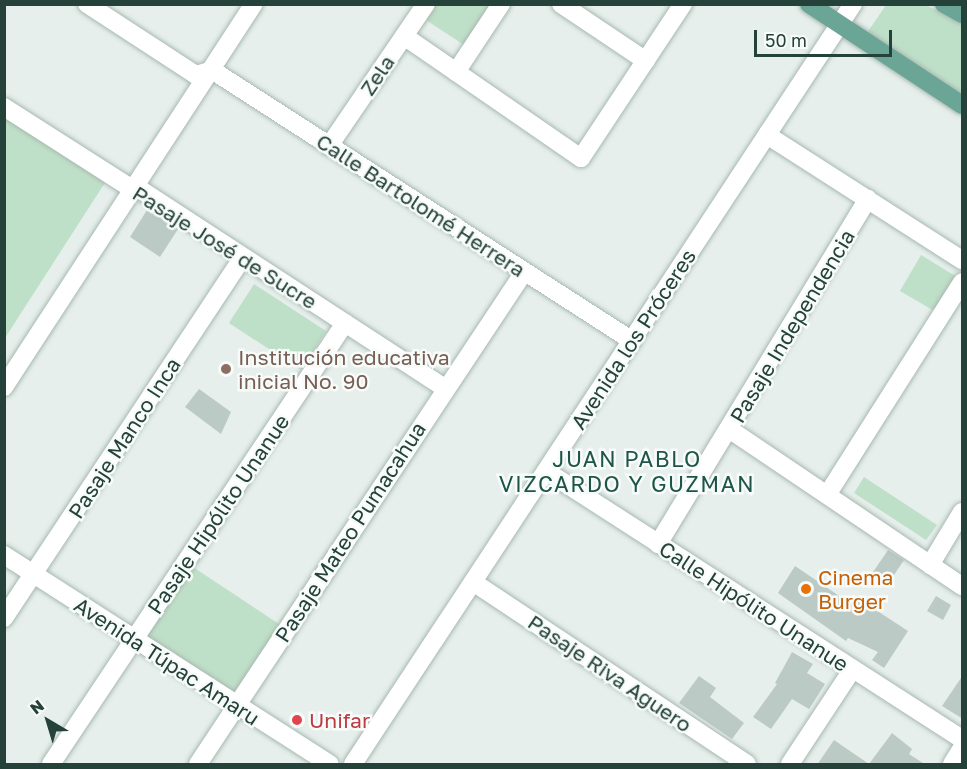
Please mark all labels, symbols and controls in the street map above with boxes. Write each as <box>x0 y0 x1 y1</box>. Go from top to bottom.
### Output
scale bar <box>757 18 895 56</box>
text: 50 m <box>765 29 807 51</box>
street label: Zela <box>355 50 399 100</box>
street label: Calle Bartolomé Herrera <box>312 128 530 282</box>
street label: Pasaje José de Sucre <box>128 180 322 314</box>
street label: Pasaje Independencia <box>724 225 860 427</box>
street label: Avenida los Próceres <box>565 244 701 434</box>
place label: Institución educativa inicial No. 90 <box>238 344 450 394</box>
street label: Pasaje Manco Inca <box>63 353 185 523</box>
marker: Institución educativa inicial No. 90 <box>219 362 233 376</box>
street label: Pasaje Hipólito Unanue <box>142 410 294 618</box>
street label: Pasaje Mateo Pumacahua <box>269 417 431 647</box>
district label: JUAN PABLO VIZCARDO Y GUZMAN <box>499 445 755 496</box>
street label: Calle Hipólito Unanue <box>655 535 853 677</box>
place label: Cinema Burger <box>818 564 893 614</box>
marker: Cinema Burger <box>799 582 813 596</box>
street label: Avenida Túpac Amaru <box>70 592 264 730</box>
street label: Pasaje Riva Aguero <box>523 609 697 737</box>
north arrow <box>18 691 78 751</box>
text: N <box>26 695 48 718</box>
place label: Unifar <box>309 707 370 733</box>
marker: Unifar <box>290 713 304 727</box>

